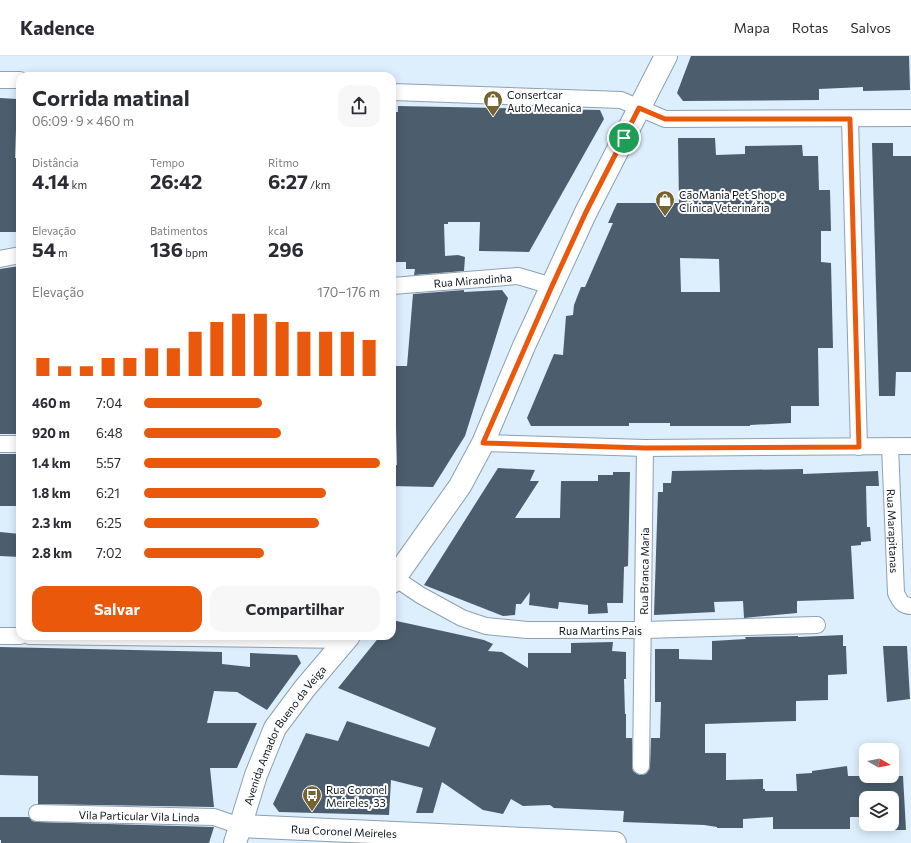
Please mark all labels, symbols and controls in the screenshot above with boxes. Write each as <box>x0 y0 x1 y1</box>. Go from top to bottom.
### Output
text: Kadence <box>20 16 95 39</box>
text: Mapa <box>734 19 770 36</box>
text: Rotas <box>792 19 828 36</box>
text: Salvos <box>850 19 891 36</box>
text: Corrida matinal <box>32 84 190 111</box>
button: share <box>338 85 380 127</box>
place label: Consertcar Auto Mecanica <box>507 88 582 114</box>
shop icon: Consertcar Auto Mecanica <box>482 89 504 117</box>
text: 06:09 · 9 × 460 m <box>32 113 134 129</box>
pin <box>607 121 641 155</box>
icon: arrive <box>613 127 635 149</box>
text: Distância <box>32 156 78 169</box>
text: Tempo <box>150 156 185 169</box>
text: Ritmo <box>268 156 299 169</box>
text: 4.14 <box>32 169 69 193</box>
text: 26:42 <box>150 169 202 193</box>
text: 6:27 <box>268 169 308 193</box>
text: km <box>69 178 87 191</box>
text: /km <box>308 178 330 191</box>
place label: CãoMania Pet Shop e Clínica Veterinária <box>679 188 785 214</box>
shop icon: CãoMania Pet Shop e Clínica Veterinária <box>654 189 676 217</box>
text: Elevação <box>32 224 76 237</box>
text: Batimentos <box>150 224 208 237</box>
text: kcal <box>268 224 288 237</box>
text: 54 <box>32 237 56 261</box>
text: 136 <box>150 237 183 261</box>
text: 296 <box>268 237 304 261</box>
text: m <box>56 246 68 259</box>
text: bpm <box>183 246 208 259</box>
street label: Rua Mirandinha <box>433 270 512 289</box>
text: Elevação <box>32 284 84 300</box>
text: 170–176 m <box>317 284 380 300</box>
text: 460 m <box>32 395 70 411</box>
text: 7:04 <box>96 395 122 411</box>
text: 920 m <box>32 425 70 441</box>
text: 6:48 <box>96 425 123 441</box>
text: 1.4 km <box>32 455 71 471</box>
text: 5:57 <box>96 455 121 471</box>
text: 1.8 km <box>32 485 70 501</box>
text: 6:21 <box>96 485 120 501</box>
street label: Rua Marapitanas <box>885 489 902 573</box>
text: 2.3 km <box>32 515 72 531</box>
text: 6:25 <box>96 515 122 531</box>
street label: Rua Branca Maria <box>636 527 651 615</box>
text: 2.8 km <box>32 545 72 561</box>
text: 7:02 <box>96 545 122 561</box>
button: Salvar <box>32 586 202 632</box>
button: Compartilhar <box>210 586 380 632</box>
street label: Rua Martins Pais <box>559 624 642 637</box>
street label: Avenida Amador Bueno da Veiga <box>241 662 328 807</box>
north arrow <box>859 743 899 783</box>
map controls <box>859 743 899 831</box>
place label: Rua Coronel Meireles, 33 <box>326 783 387 809</box>
bus stop icon: Rua Coronel Meireles, 33 <box>301 784 323 812</box>
button: layers <box>859 791 899 831</box>
street label: Vila Particular Vila Linda <box>78 807 200 823</box>
street label: Rua Coronel Meireles <box>291 822 397 840</box>

